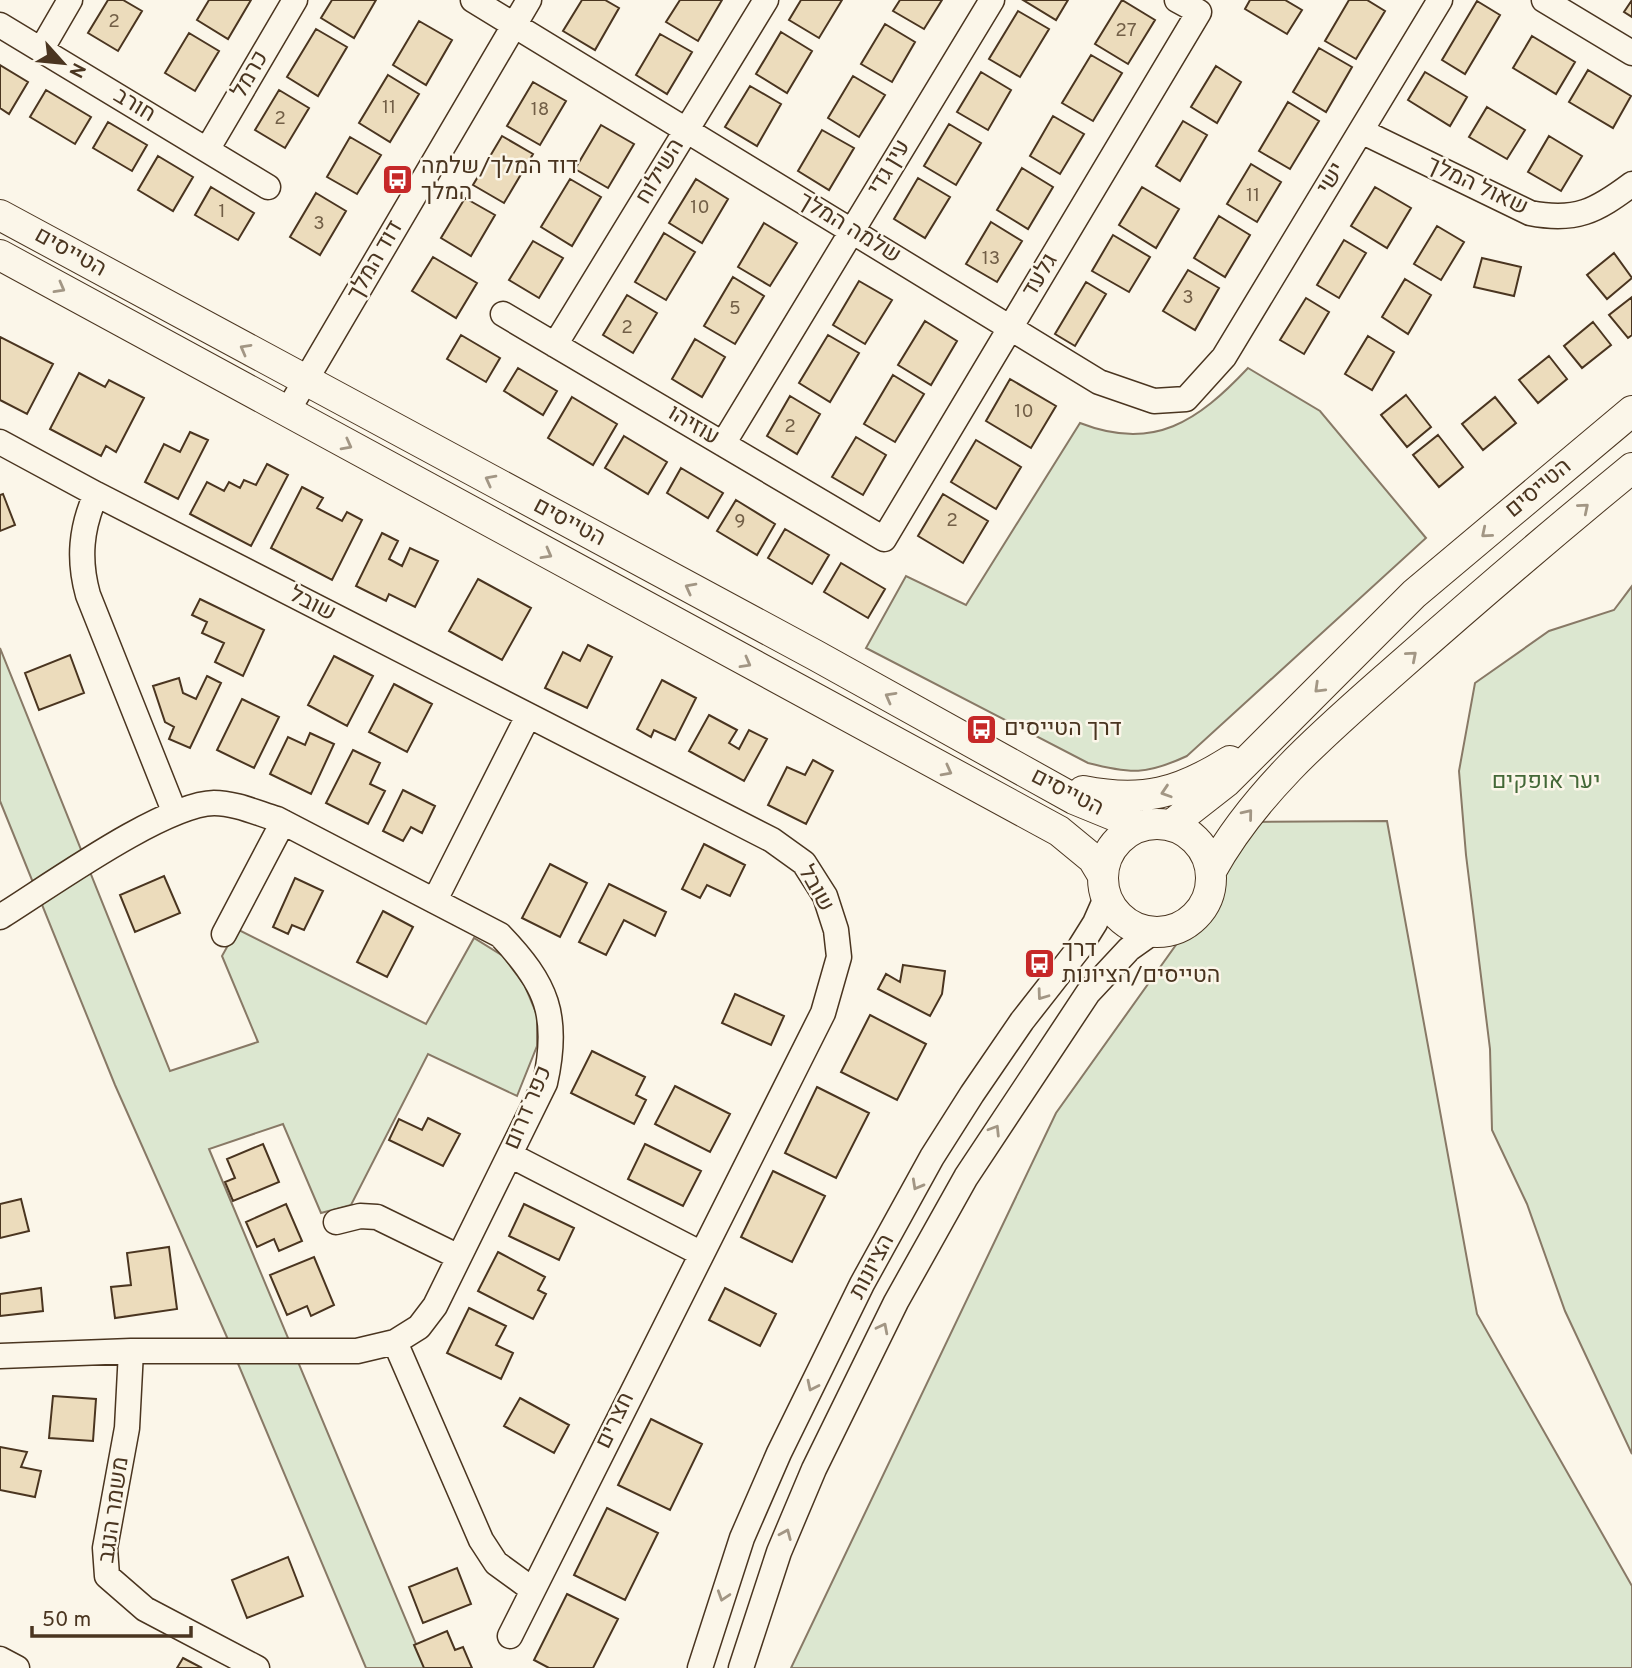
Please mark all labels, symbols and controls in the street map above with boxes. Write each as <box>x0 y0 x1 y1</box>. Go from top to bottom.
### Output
house number: 2 <box>108 10 120 34</box>
house number: 27 <box>1115 19 1137 43</box>
north arrow <box>28 28 98 98</box>
street label: כרמל <box>226 46 276 104</box>
text: N <box>63 58 90 81</box>
street label: חורב <box>108 82 160 130</box>
house number: 11 <box>382 96 396 120</box>
house number: 18 <box>531 98 549 122</box>
house number: 2 <box>274 107 286 131</box>
street label: השילוח <box>630 134 692 210</box>
street label: עין גדי <box>862 135 918 201</box>
street label: שאול המלך <box>1422 151 1532 223</box>
place label: דוד המלך/שלמה המלך <box>421 153 578 208</box>
street label: ישי <box>1311 158 1353 200</box>
bus stop icon: דוד המלך/שלמה המלך <box>381 163 415 197</box>
house number: 11 <box>1246 184 1260 208</box>
street label: שלמה המלך <box>792 187 906 271</box>
house number: 10 <box>690 196 710 220</box>
house number: 1 <box>218 200 226 224</box>
house number: 3 <box>313 212 325 236</box>
street label: דוד המלך <box>342 216 410 306</box>
street label: הטייסים <box>29 221 111 285</box>
house number: 13 <box>982 247 1000 271</box>
street label: גלעד <box>1017 249 1065 303</box>
one-way arrow <box>53 279 65 293</box>
house number: 3 <box>1182 286 1194 310</box>
house number: 5 <box>729 297 741 321</box>
house number: 2 <box>621 316 633 340</box>
one-way arrow <box>240 344 253 357</box>
street label: עוזיהו <box>662 399 724 453</box>
house number: 10 <box>1014 400 1034 424</box>
house number: 2 <box>784 415 796 439</box>
one-way arrow <box>340 437 352 450</box>
street label: הטייסים <box>1500 453 1578 525</box>
one-way arrow <box>485 475 497 488</box>
street label: הטייסים <box>528 492 610 554</box>
one-way arrow <box>1576 503 1588 516</box>
house number: 2 <box>946 509 958 533</box>
house number: 9 <box>734 510 746 534</box>
one-way arrow <box>1481 525 1494 538</box>
one-way arrow <box>539 546 552 559</box>
street label: שובל <box>284 581 340 629</box>
one-way arrow <box>685 583 697 596</box>
one-way arrow <box>1403 652 1416 664</box>
one-way arrow <box>739 655 751 668</box>
one-way arrow <box>1314 679 1327 692</box>
one-way arrow <box>885 691 897 705</box>
bus stop icon: דרך הטייסים <box>964 712 998 746</box>
place label: דרך הטייסים <box>1004 715 1122 744</box>
one-way arrow <box>939 762 952 776</box>
street label: הטייסים <box>1026 762 1108 824</box>
park label: יער אופקים <box>1492 768 1600 797</box>
one-way arrow <box>1160 784 1172 798</box>
one-way arrow <box>1240 810 1253 822</box>
street label: שובל <box>790 861 840 917</box>
place label: דרך הטייסים/הציונות <box>1062 936 1220 991</box>
bus stop icon: דרך הטייסים/הציונות <box>1022 946 1056 980</box>
one-way arrow <box>1037 987 1050 999</box>
street label: כפר דרום <box>498 1062 560 1154</box>
one-way arrow <box>986 1125 999 1138</box>
one-way arrow <box>912 1177 925 1190</box>
street label: הציונות <box>844 1230 902 1304</box>
one-way arrow <box>875 1323 888 1335</box>
one-way arrow <box>806 1379 820 1391</box>
street label: חצרים <box>590 1388 642 1454</box>
street label: משמר הנגב <box>93 1455 137 1565</box>
one-way arrow <box>778 1529 792 1541</box>
one-way arrow <box>717 1589 732 1601</box>
scale bar <box>32 1594 191 1638</box>
text: 50 m <box>42 1607 91 1634</box>

